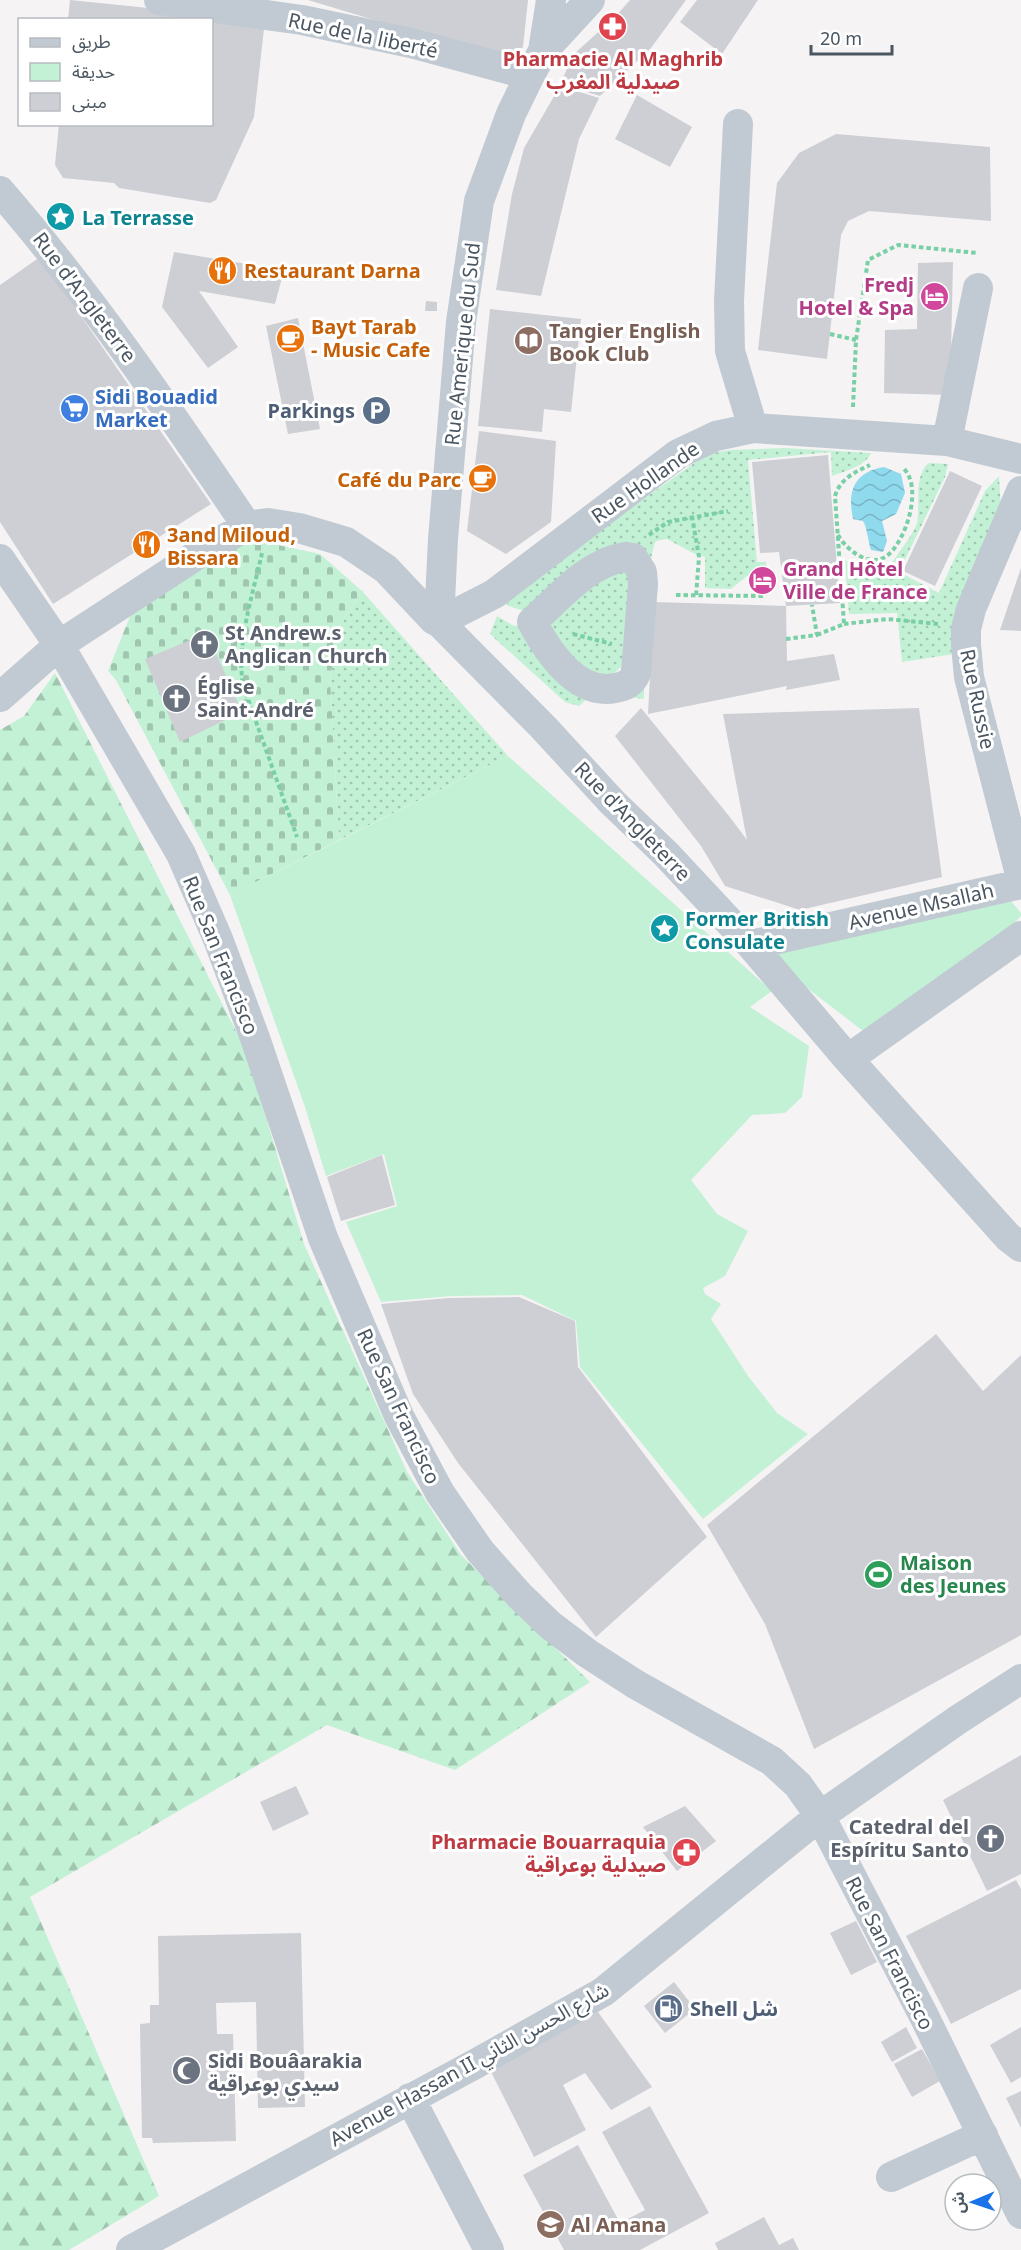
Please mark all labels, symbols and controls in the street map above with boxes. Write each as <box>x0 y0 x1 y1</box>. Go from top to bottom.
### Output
street label: Rue de la liberté <box>286 6 440 64</box>
pharmacy icon: Pharmacie Al Maghrib صيدلية المغرب <box>597 11 629 43</box>
legend <box>18 18 213 126</box>
scale bar <box>811 18 892 56</box>
text: 20 m <box>820 26 862 50</box>
text: طريق <box>72 29 111 53</box>
place label: Pharmacie Al Maghrib صيدلية المغرب <box>503 45 723 95</box>
text: حديقة <box>72 59 115 83</box>
text: مبنى <box>72 89 107 113</box>
place icon: La Terrasse <box>45 201 77 233</box>
place label: La Terrasse <box>82 204 194 231</box>
street label: Rue d'Angleterre <box>27 226 143 368</box>
street label: Rue Amerique du Sud <box>438 241 486 447</box>
restaurant icon: Restaurant Darna <box>207 254 239 286</box>
place label: Restaurant Darna <box>244 257 421 284</box>
place label: Fredj Hotel & Spa <box>799 271 914 321</box>
hotel icon: Fredj Hotel & Spa <box>919 280 951 312</box>
place label: Bayt Tarab - Music Cafe <box>311 313 431 363</box>
place label: Tangier English Book Club <box>549 317 700 367</box>
cafe icon: Bayt Tarab - Music Cafe <box>274 322 306 354</box>
library icon: Tangier English Book Club <box>512 325 544 357</box>
place label: Sidi Bouadid Market <box>95 383 218 433</box>
supermarket icon: Sidi Bouadid Market <box>58 392 90 424</box>
parking icon: Parkings <box>360 394 392 426</box>
place label: Parkings <box>268 397 355 424</box>
street label: Rue Hollande <box>586 435 704 529</box>
cafe icon: Café du Parc <box>466 463 498 495</box>
place label: Café du Parc <box>337 466 461 493</box>
place label: 3and Miloud, Bissara <box>167 521 296 571</box>
restaurant icon: 3and Miloud, Bissara <box>130 529 162 561</box>
place label: Grand Hôtel Ville de France <box>783 555 928 605</box>
hotel icon: Grand Hôtel Ville de France <box>746 564 778 596</box>
place label: St Andrew.s Anglican Church <box>225 619 388 669</box>
church icon: St Andrew.s Anglican Church <box>188 628 220 660</box>
street label: Rue Russie <box>954 646 1002 752</box>
place label: Église Saint-André <box>197 673 314 723</box>
church icon: Église Saint-André <box>160 682 192 714</box>
street label: Rue d'Angleterre <box>569 755 697 887</box>
street label: Rue San Francisco <box>177 872 265 1038</box>
street label: Avenue Msallah <box>846 876 996 936</box>
place label: Former British Consulate <box>685 905 829 955</box>
place icon: Former British Consulate <box>648 913 680 945</box>
street label: Rue San Francisco <box>351 1324 447 1488</box>
place label: Maison des Jeunes <box>900 1549 1006 1599</box>
sports icon: Maison des Jeunes <box>863 1558 895 1590</box>
place label: Catedral del Espíritu Santo <box>830 1813 969 1863</box>
church icon: Catedral del Espíritu Santo <box>974 1822 1006 1854</box>
place label: Pharmacie Bouarraquia صيدلية بوعراقية <box>431 1828 666 1878</box>
pharmacy icon: Pharmacie Bouarraquia صيدلية بوعراقية <box>671 1837 703 1869</box>
street label: Rue San Francisco <box>840 1872 940 2034</box>
street label: Avenue Hassan II شارع الحسن الثاني <box>325 1976 615 2155</box>
fuel station icon: Shell شل <box>653 1992 685 2024</box>
place label: Shell شل <box>690 1995 778 2022</box>
place label: Sidi Bouâarakia سيدي بوعراقية <box>208 2047 362 2100</box>
mosque icon: Sidi Bouâarakia سيدي بوعراقية <box>171 2055 203 2087</box>
north arrow <box>943 2172 1003 2232</box>
text: ش <box>947 2191 969 2214</box>
school or university icon: Al Amana <box>534 2208 566 2240</box>
place label: Al Amana <box>571 2211 666 2238</box>

